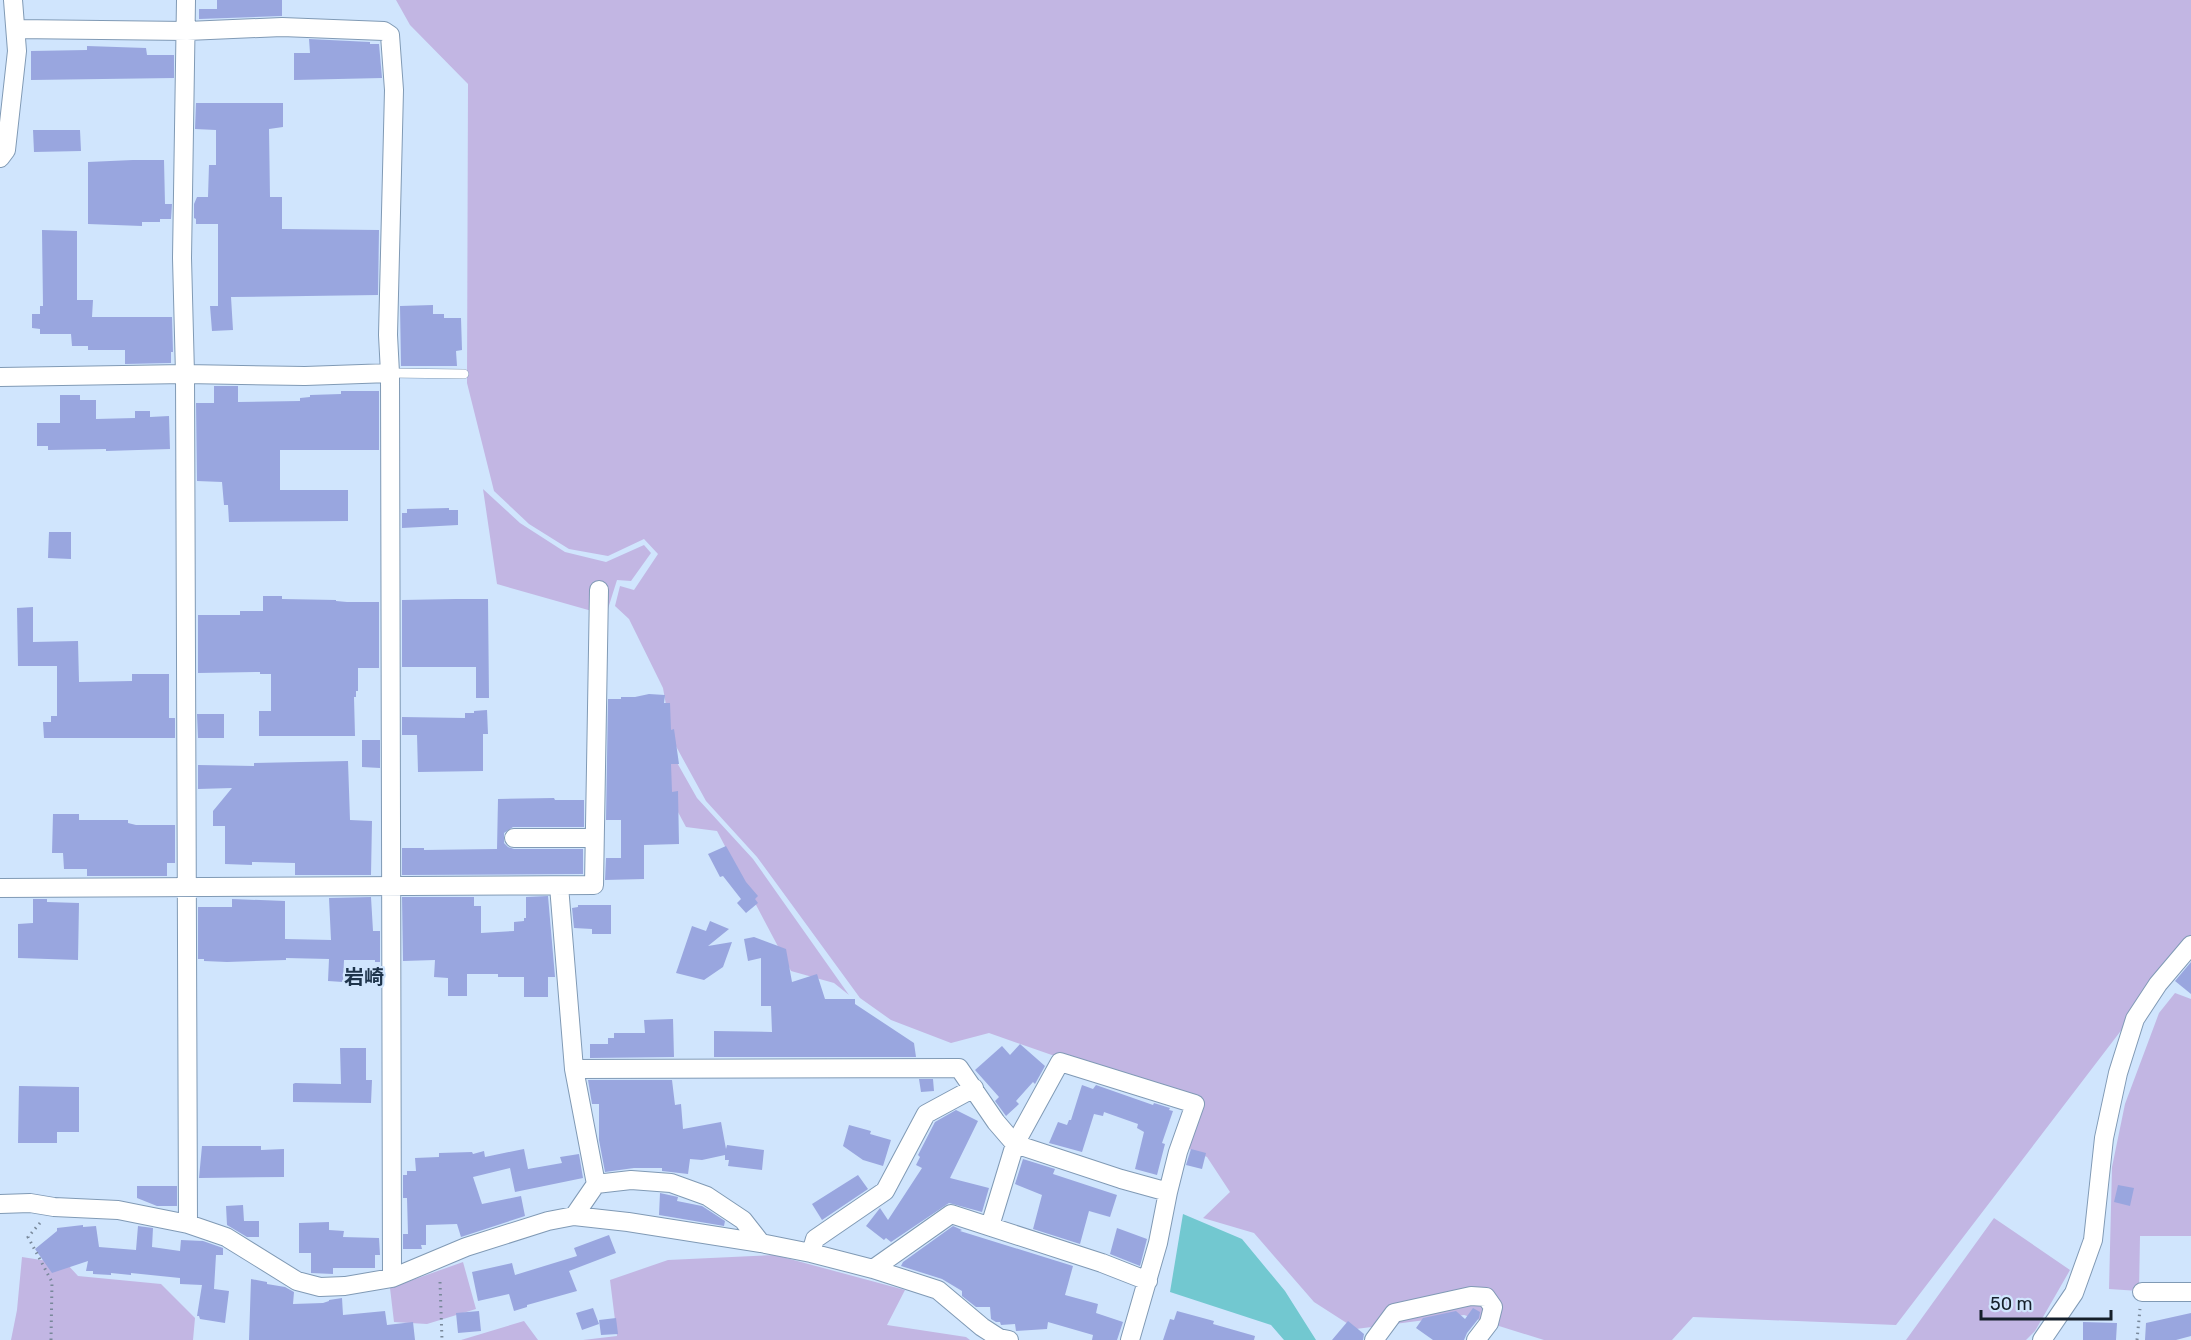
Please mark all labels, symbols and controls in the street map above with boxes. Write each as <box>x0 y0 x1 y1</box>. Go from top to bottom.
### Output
district label: 岩崎 <box>344 965 384 989</box>
scale bar <box>1981 1283 2112 1321</box>
text: 50 m <box>1990 1293 2033 1315</box>

